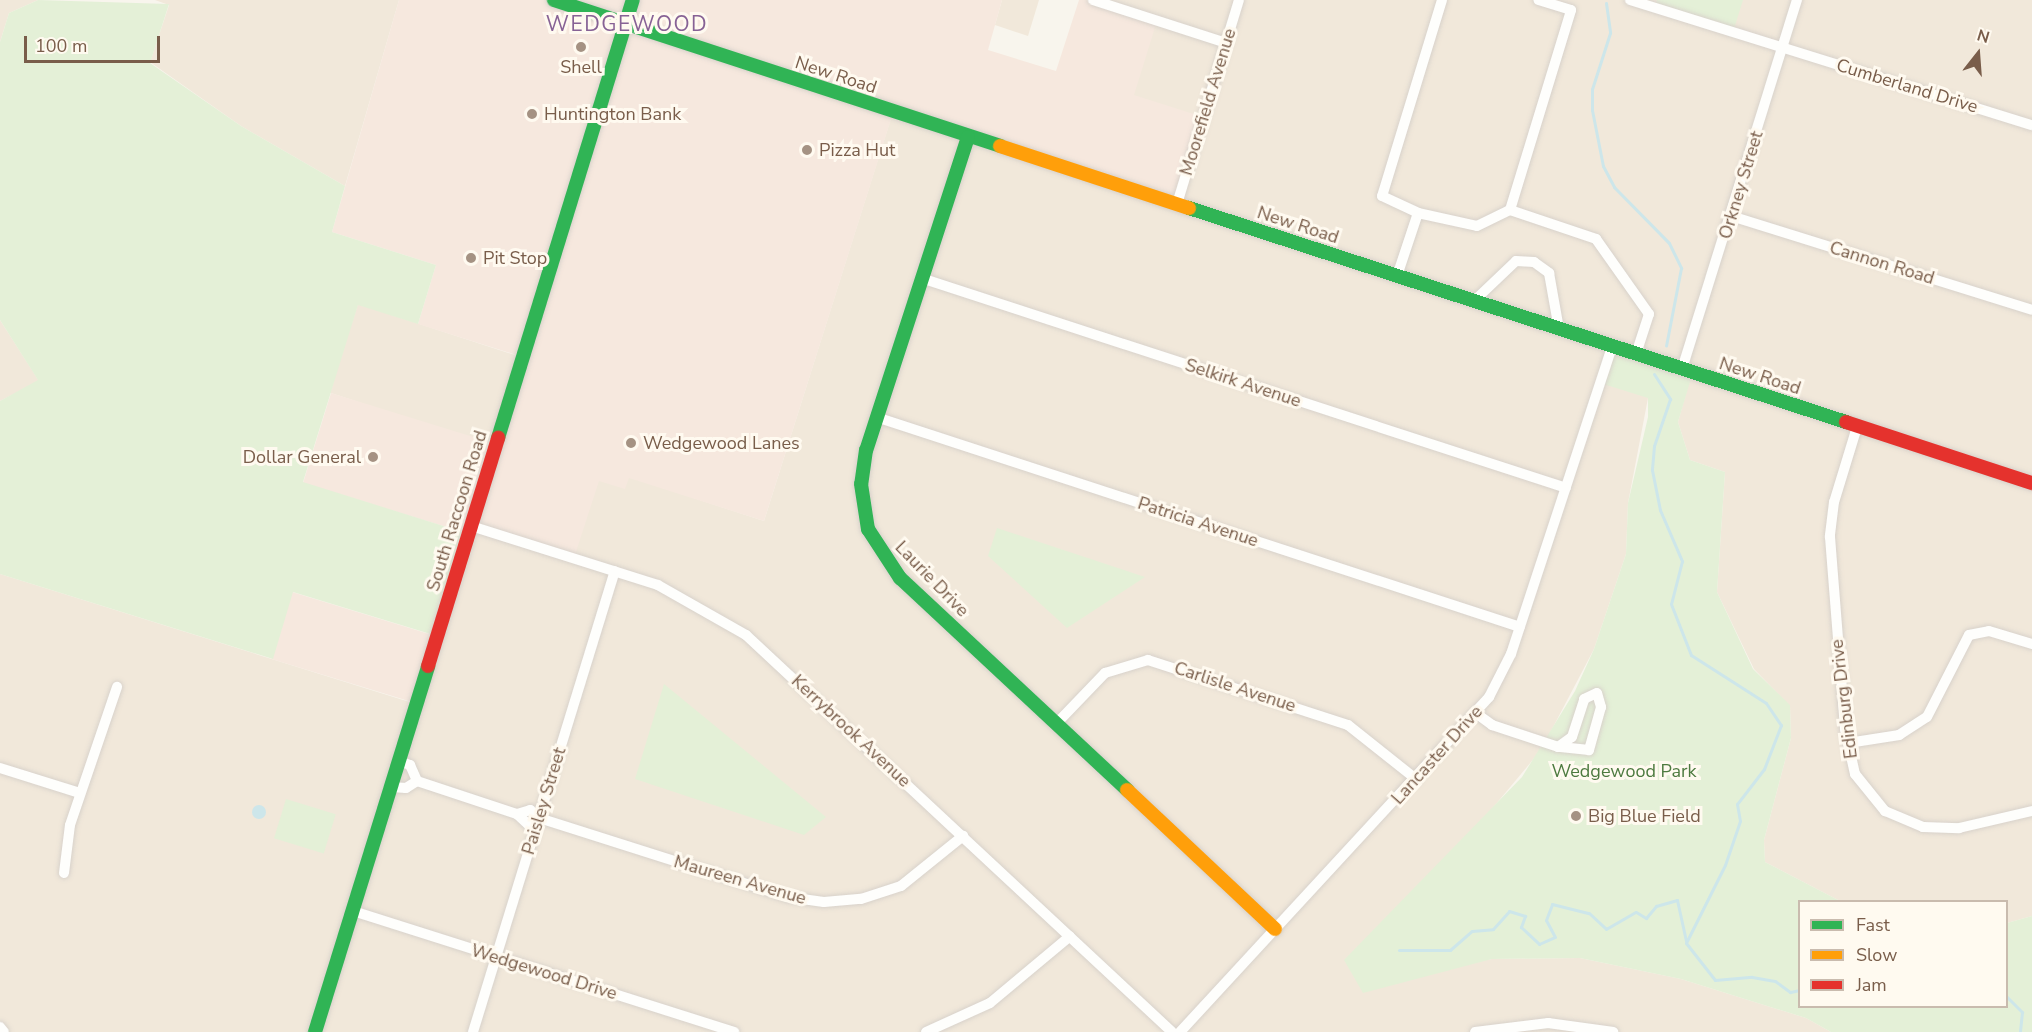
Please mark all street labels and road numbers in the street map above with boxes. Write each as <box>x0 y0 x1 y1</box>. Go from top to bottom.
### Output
street label: Moorefield Avenue <box>1175 26 1241 178</box>
street label: New Road <box>793 52 879 98</box>
street label: Cumberland Drive <box>1834 54 1980 118</box>
street label: Orkney Street <box>1714 128 1768 242</box>
street label: New Road <box>1255 202 1341 248</box>
street label: Cannon Road <box>1827 237 1937 289</box>
street label: New Road <box>1717 353 1803 399</box>
street label: Selkirk Avenue <box>1182 354 1304 412</box>
street label: South Raccoon Road <box>422 428 492 594</box>
street label: Patricia Avenue <box>1135 492 1261 552</box>
street label: Laurie Drive <box>891 537 973 621</box>
street label: Edinburg Drive <box>1826 638 1862 760</box>
street label: Carlisle Avenue <box>1171 657 1299 717</box>
street label: Kerrybrook Avenue <box>787 670 915 792</box>
street label: Lancaster Drive <box>1387 701 1487 809</box>
street label: Paisley Street <box>517 745 571 857</box>
street label: Maureen Avenue <box>671 851 809 909</box>
street label: Wedgewood Drive <box>468 939 620 1005</box>

